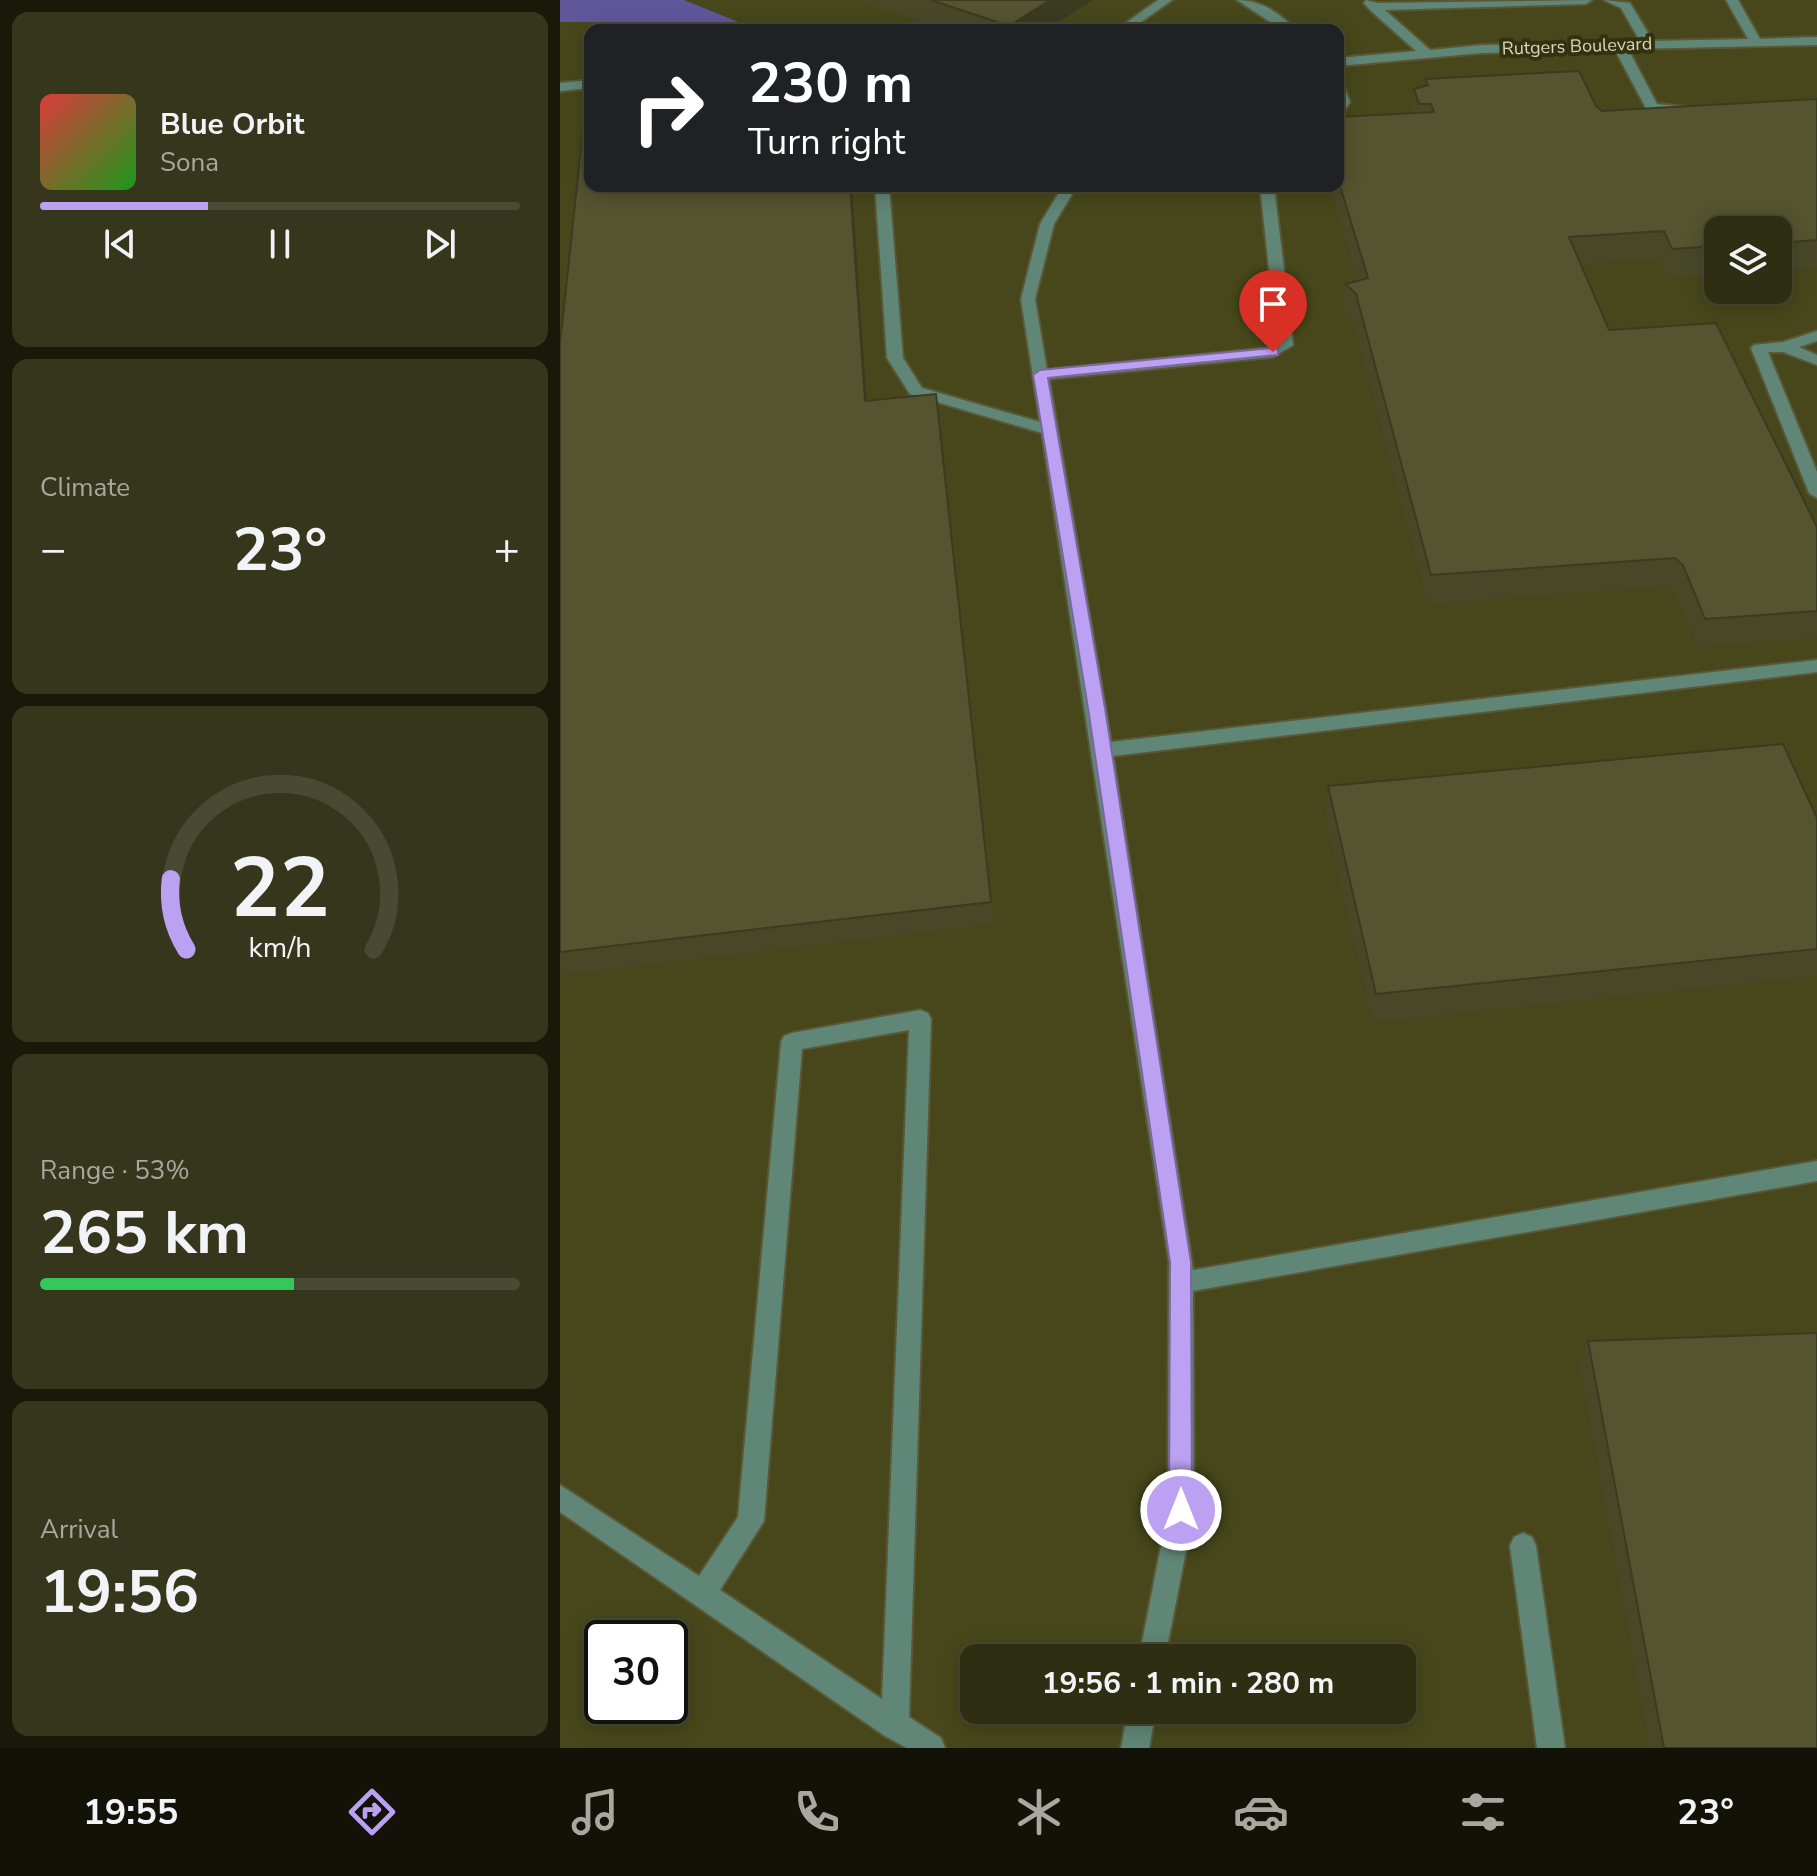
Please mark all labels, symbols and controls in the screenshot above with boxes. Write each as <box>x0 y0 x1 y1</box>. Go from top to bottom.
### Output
street label: Rutgers Boulevard <box>1501 31 1653 61</box>
text: 230 m <box>748 45 913 122</box>
icon: right <box>616 56 720 160</box>
text: Blue Orbit <box>160 104 304 145</box>
text: Turn right <box>748 118 905 167</box>
text: Sona <box>160 145 219 180</box>
map controls <box>1704 216 1792 304</box>
button: layers <box>1704 216 1792 304</box>
icon: previous <box>98 222 142 266</box>
icon: pause <box>258 222 302 266</box>
icon: next <box>418 222 462 266</box>
pin <box>1239 270 1307 352</box>
icon: arrive <box>1251 282 1295 326</box>
text: Climate <box>40 470 130 505</box>
text: 23° <box>233 509 327 591</box>
text: − <box>40 520 66 580</box>
text: + <box>494 520 520 580</box>
text: 22 <box>230 832 330 945</box>
text: km/h <box>249 928 311 967</box>
text: Range · 53% <box>40 1153 190 1188</box>
text: 265 km <box>40 1192 249 1274</box>
position arrow <box>1139 1468 1223 1552</box>
text: Arrival <box>40 1512 118 1547</box>
text: 19:56 <box>40 1551 199 1633</box>
speed limit sign: 30 <box>584 1620 688 1724</box>
text: 19:56 · 1 min · 280 m <box>1042 1663 1334 1704</box>
icon: directions <box>344 1784 400 1840</box>
icon: music <box>567 1784 623 1840</box>
icon: phone <box>789 1784 845 1840</box>
icon: climate <box>1011 1784 1067 1840</box>
icon: car <box>1233 1784 1289 1840</box>
icon: filters <box>1455 1784 1511 1840</box>
text: 19:55 <box>83 1788 178 1837</box>
text: 23° <box>1677 1788 1734 1837</box>

